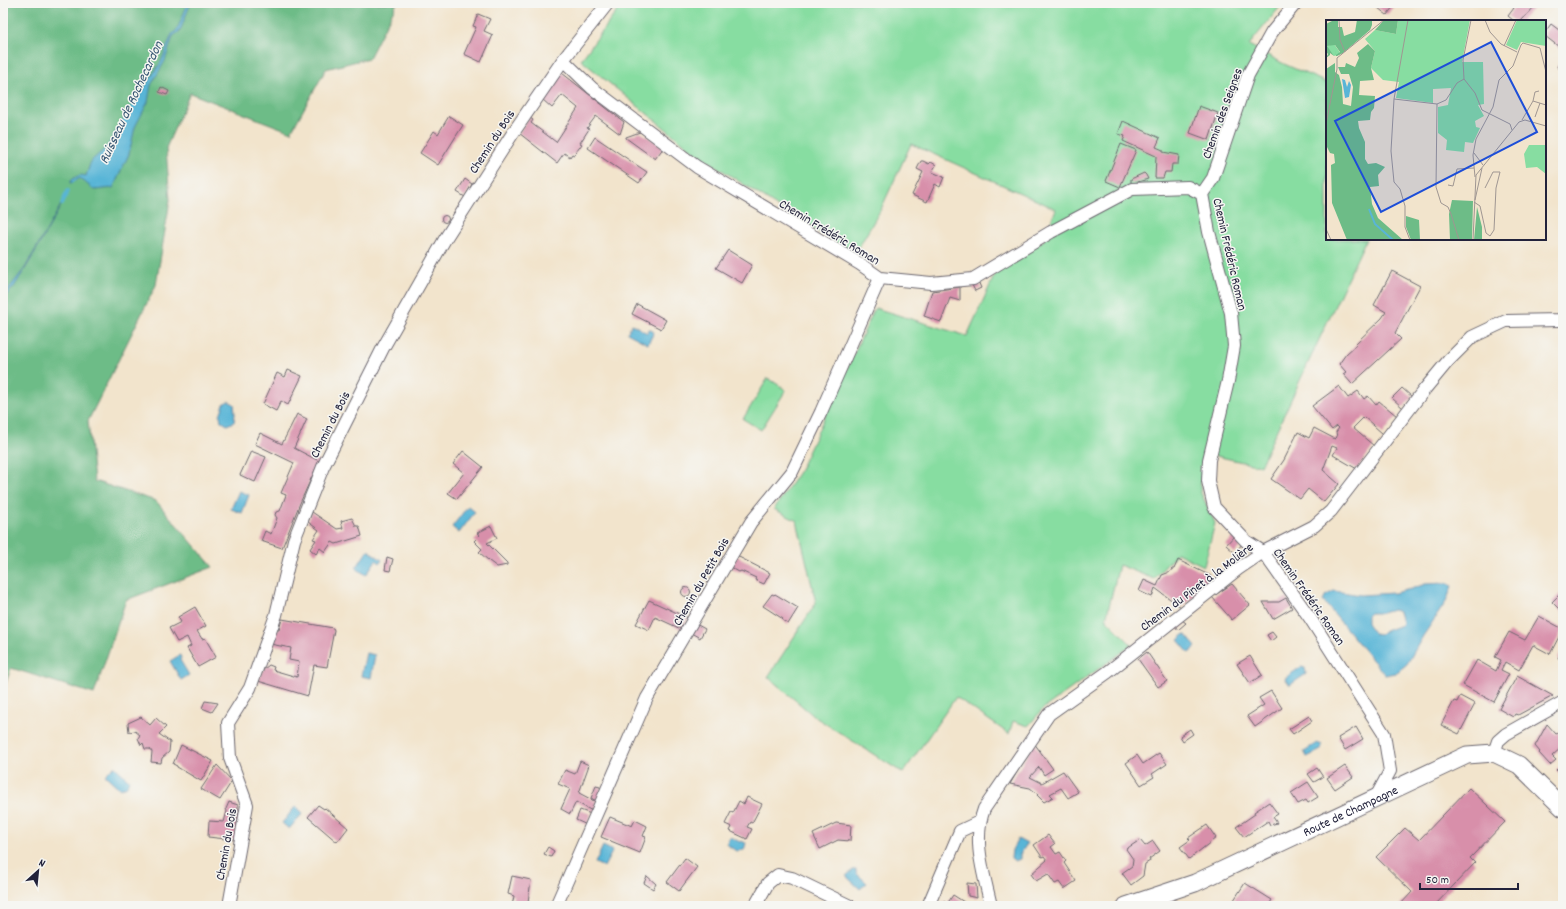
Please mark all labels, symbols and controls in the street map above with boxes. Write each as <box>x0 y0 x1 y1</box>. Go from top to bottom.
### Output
inset map <box>1326 20 1546 240</box>
water label: Ruisseau de Rochecardon <box>95 38 169 167</box>
street label: Chemin des Seignes <box>1198 66 1249 162</box>
street label: Chemin du Bois <box>465 107 521 178</box>
street label: Chemin Frédéric Roman <box>775 195 883 271</box>
street label: Chemin Frédéric Roman <box>1206 196 1251 313</box>
street label: Chemin du Bois <box>306 388 356 462</box>
street label: Chemin du Petit Bois <box>669 534 735 630</box>
street label: Chemin du Pinet à la Molière <box>1137 539 1258 637</box>
street label: Chemin Frédéric Roman <box>1267 545 1349 650</box>
street label: Route de Champagne <box>1300 782 1402 843</box>
street label: Chemin du Bois <box>212 807 243 882</box>
north arrow <box>18 851 58 891</box>
text: N <box>36 856 48 872</box>
scale bar <box>1420 865 1518 891</box>
text: 50 m <box>1426 872 1449 889</box>

